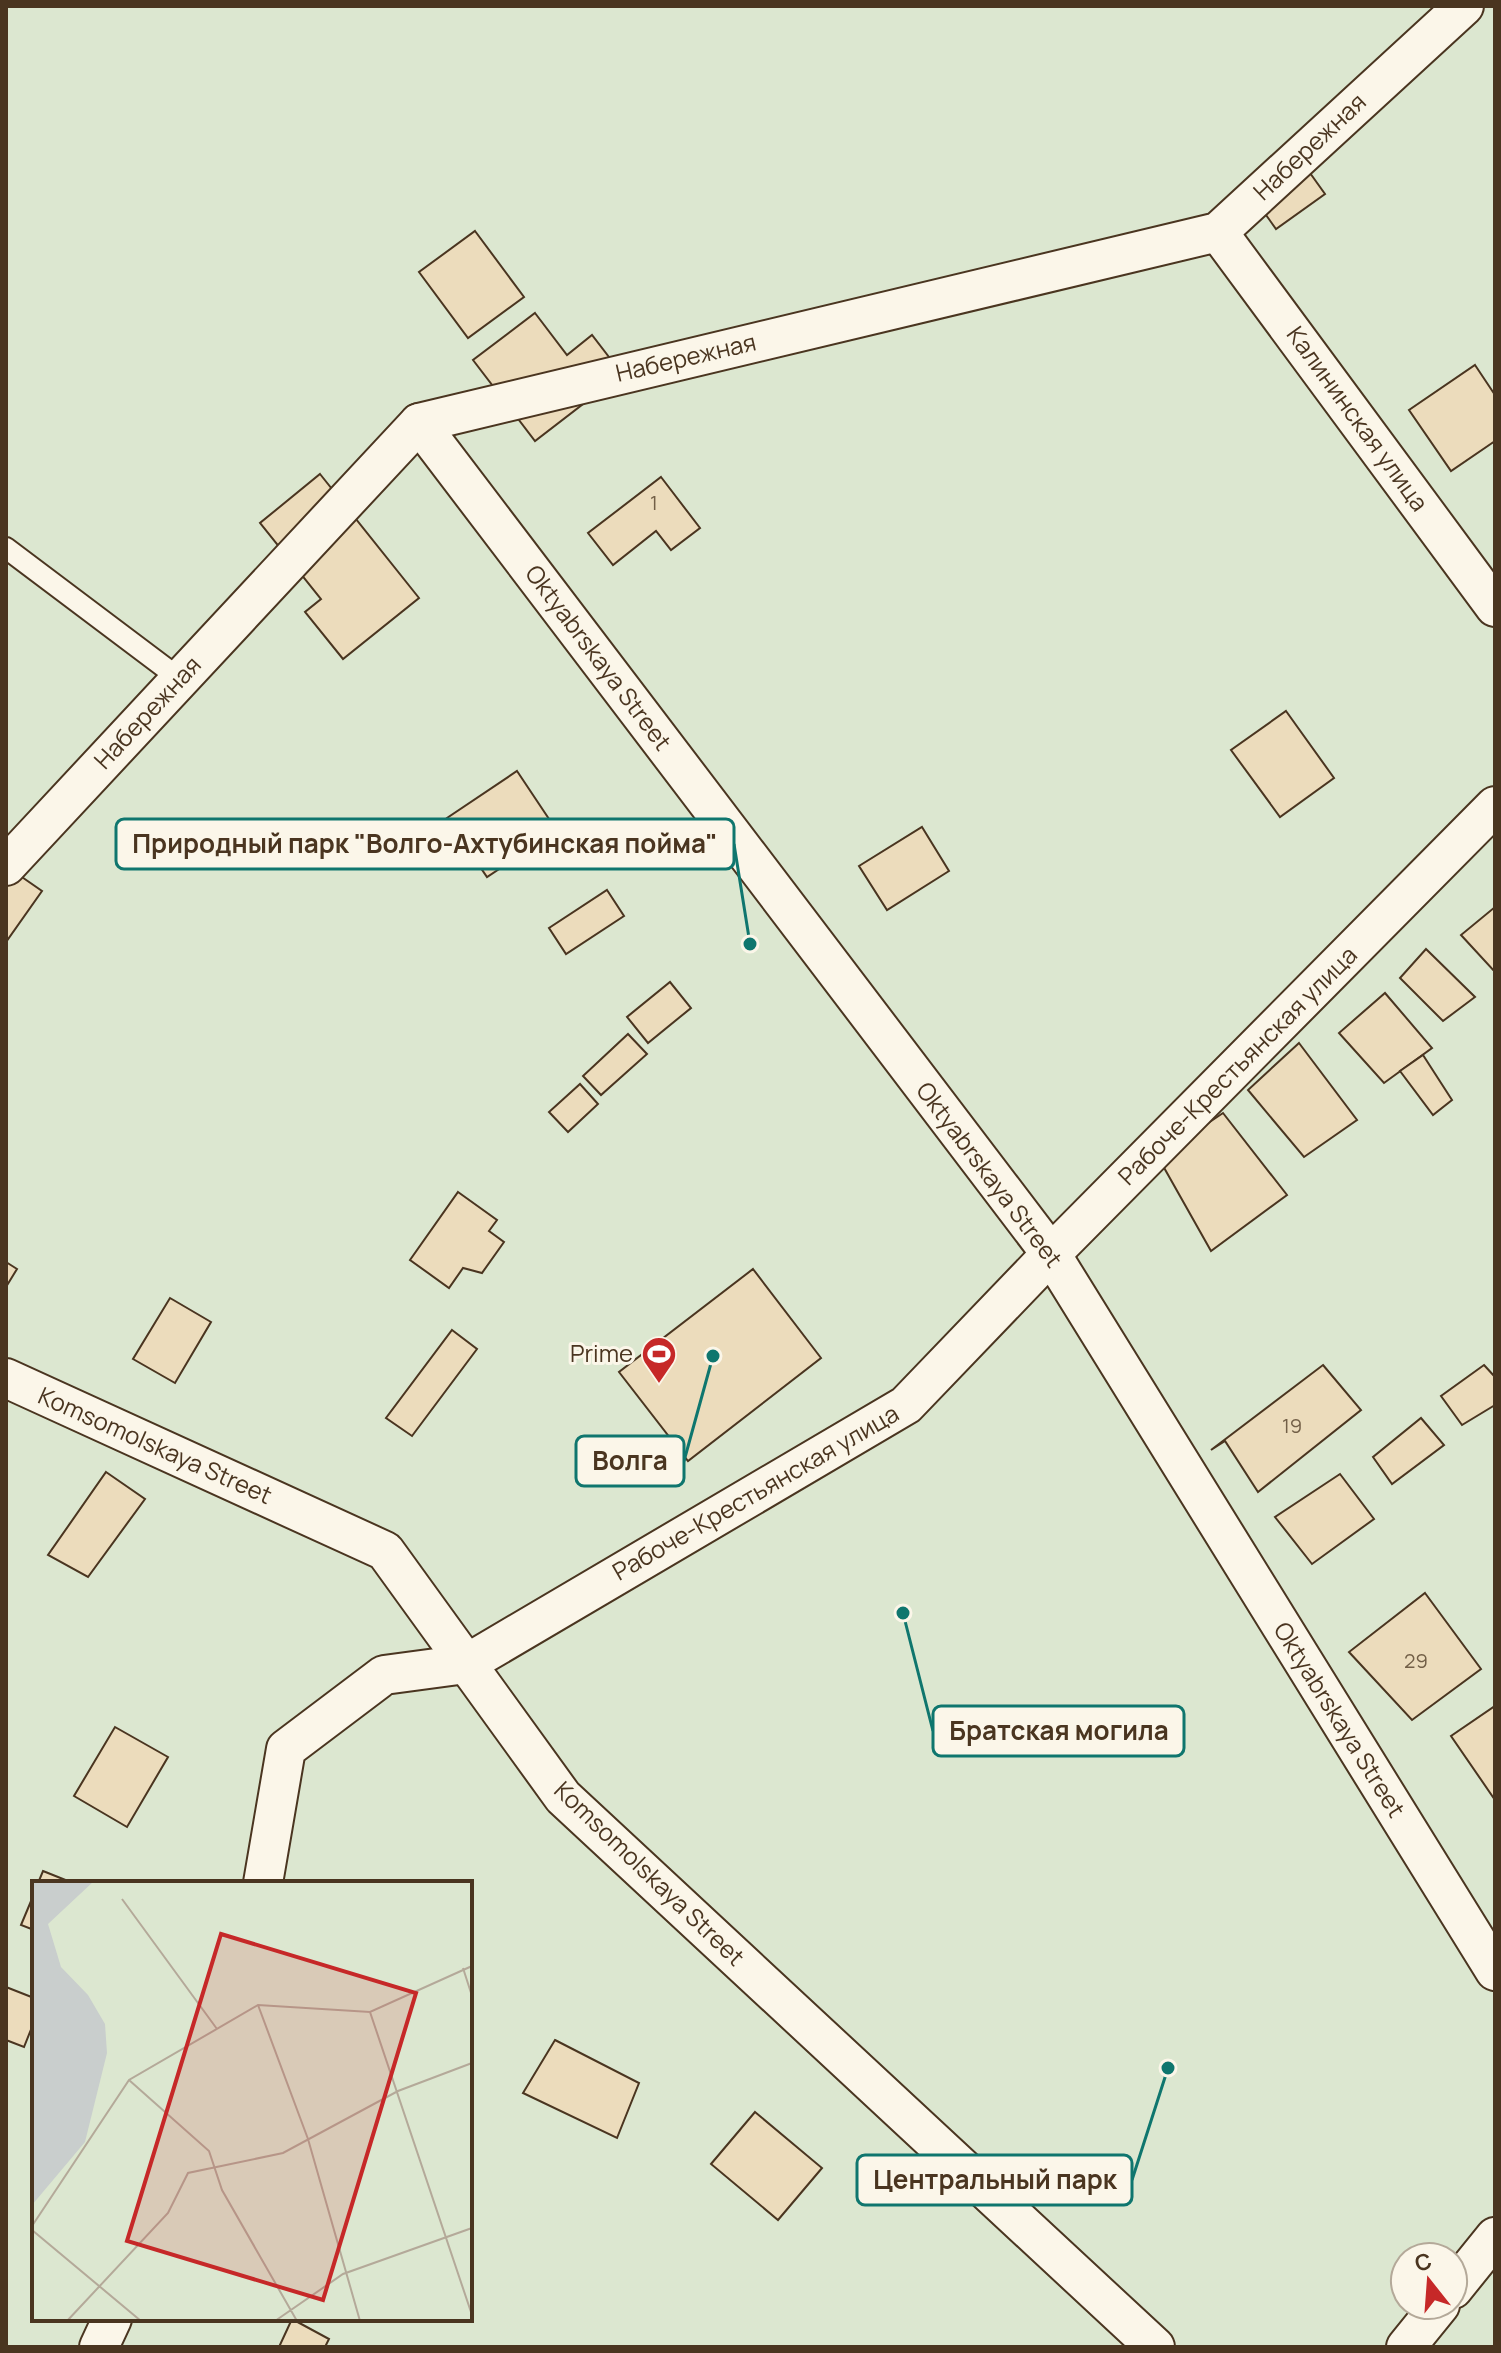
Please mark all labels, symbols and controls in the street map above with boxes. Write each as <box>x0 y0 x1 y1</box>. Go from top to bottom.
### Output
street label: Набережная <box>1245 85 1373 207</box>
street label: Калининская улица <box>1280 319 1437 517</box>
street label: Набережная <box>612 324 759 389</box>
house number: 1 <box>650 489 658 516</box>
street label: Oktyabrskaya Street <box>519 558 680 757</box>
street label: Набережная <box>86 648 208 776</box>
callout: Природный парк "Волго-Ахтубинская пойма" <box>116 819 734 869</box>
text: Природный парк "Волго-Ахтубинская пойма" <box>132 825 718 861</box>
street label: Рабоче-Крестьянская улица <box>1110 938 1364 1192</box>
street label: Oktyabrskaya Street <box>910 1075 1071 1274</box>
sports icon: Prime <box>640 1335 678 1385</box>
place label: Prime <box>570 1336 633 1369</box>
street label: Komsomolskaya Street <box>34 1378 278 1511</box>
street label: Рабоче-Крестьянская улица <box>606 1396 904 1587</box>
house number: 19 <box>1282 1412 1302 1439</box>
callout: Волга <box>576 1436 684 1486</box>
text: Волга <box>592 1442 668 1478</box>
street label: Oktyabrskaya Street <box>1267 1615 1414 1823</box>
house number: 29 <box>1404 1647 1428 1674</box>
callout: Братская могила <box>933 1706 1184 1756</box>
text: Братская могила <box>949 1712 1169 1748</box>
street label: Komsomolskaya Street <box>548 1773 752 1973</box>
inset map <box>32 1881 472 2321</box>
callout: Центральный парк <box>857 2155 1132 2205</box>
text: Центральный парк <box>873 2161 1118 2197</box>
north arrow <box>1389 2241 1469 2321</box>
text: С <box>1411 2245 1435 2279</box>

